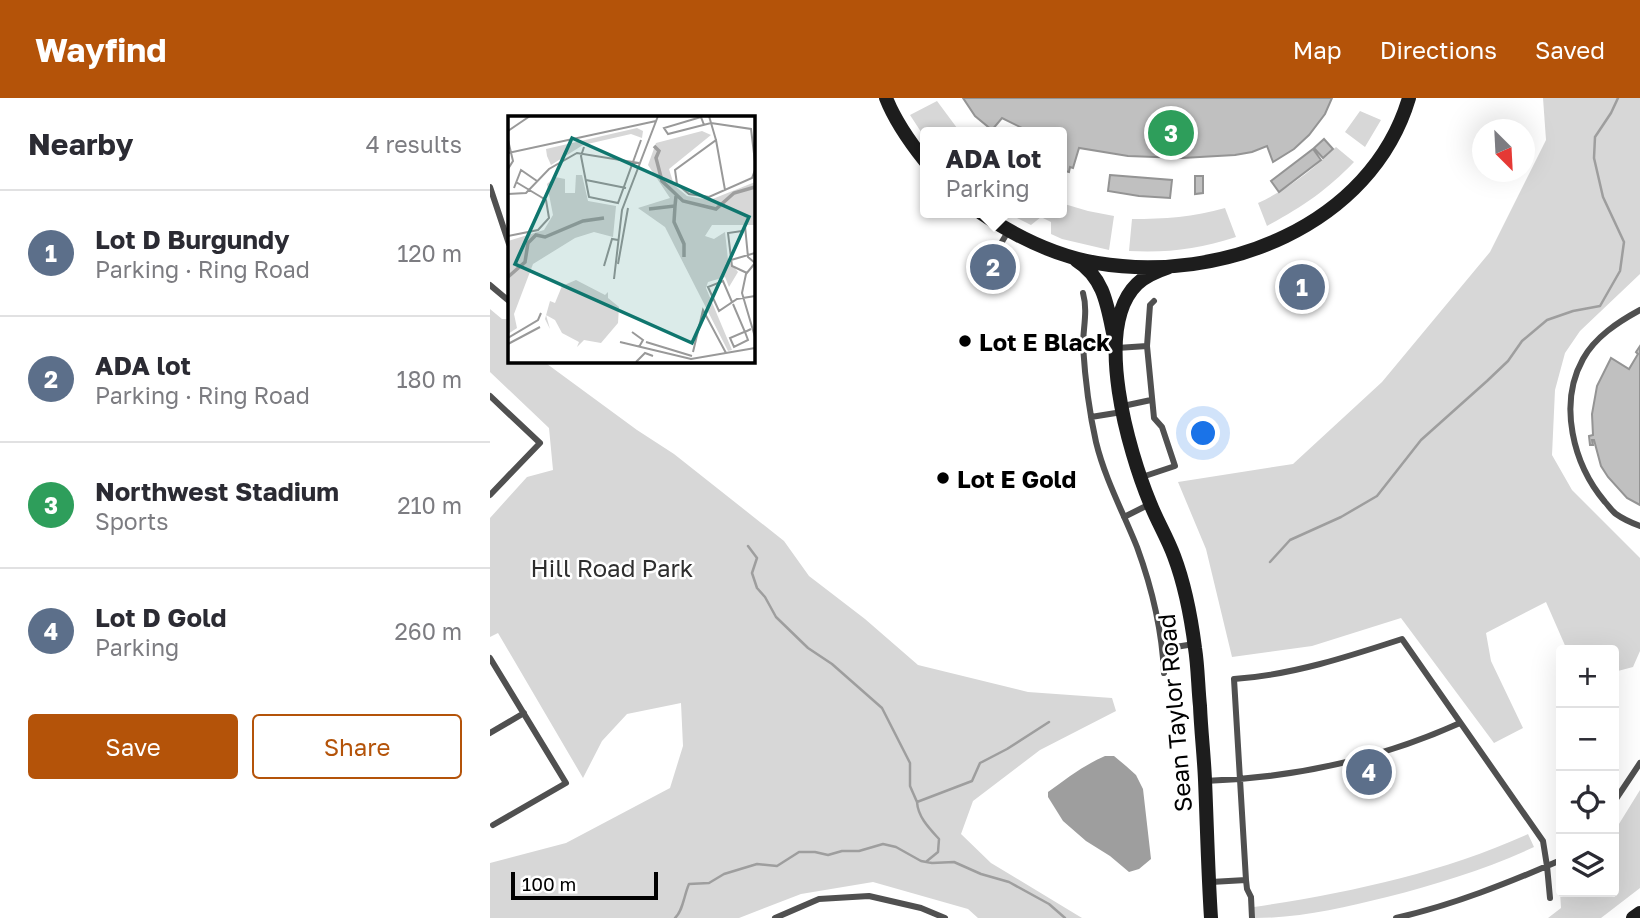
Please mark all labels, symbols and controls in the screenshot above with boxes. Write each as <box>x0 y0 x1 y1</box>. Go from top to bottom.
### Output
text: Wayfind <box>35 30 166 69</box>
text: Map <box>1293 35 1342 64</box>
text: Directions <box>1380 35 1497 64</box>
text: Saved <box>1535 35 1605 64</box>
pin: 3 <box>1148 107 1194 159</box>
inset map <box>508 116 754 362</box>
north arrow <box>1472 119 1535 182</box>
text: Nearby <box>28 126 133 162</box>
popup <box>920 127 1067 218</box>
text: 4 results <box>366 130 462 158</box>
text: ADA lot <box>946 143 1041 174</box>
text: Parking <box>946 174 1030 202</box>
text: Lot D Burgundy <box>95 224 290 255</box>
text: 1 <box>45 239 57 267</box>
text: 120 m <box>397 239 462 267</box>
pin: 2 <box>970 241 1016 293</box>
text: Parking · Ring Road <box>95 255 310 283</box>
pin: 1 <box>1279 261 1325 313</box>
place label: Lot E Black <box>979 327 1110 356</box>
marker: Lot E Black <box>957 333 973 349</box>
text: ADA lot <box>95 350 191 381</box>
text: 2 <box>44 365 58 393</box>
text: 180 m <box>396 365 462 393</box>
text: Parking · Ring Road <box>95 381 310 409</box>
your location <box>1186 416 1220 450</box>
place label: Lot E Gold <box>957 464 1076 493</box>
marker: Lot E Gold <box>935 470 951 486</box>
text: Northwest Stadium <box>95 476 339 507</box>
text: 3 <box>44 491 58 519</box>
text: 210 m <box>397 491 462 519</box>
text: Sports <box>95 507 169 535</box>
park label: Hill Road Park <box>531 553 693 582</box>
text: Lot D Gold <box>95 602 227 633</box>
street label: Sean Taylor Road <box>1151 613 1197 813</box>
text: 4 <box>44 617 58 645</box>
text: 260 m <box>394 617 462 645</box>
text: Parking <box>95 633 179 661</box>
map controls <box>1556 645 1619 897</box>
button: + <box>1556 645 1619 708</box>
button: − <box>1556 708 1619 771</box>
button: Save <box>28 714 238 779</box>
button: Share <box>252 714 462 779</box>
pin: 4 <box>1346 746 1392 798</box>
button: locate <box>1556 771 1619 834</box>
button: layers <box>1556 834 1619 897</box>
scale bar <box>511 869 658 901</box>
text: 100 m <box>522 872 576 895</box>

